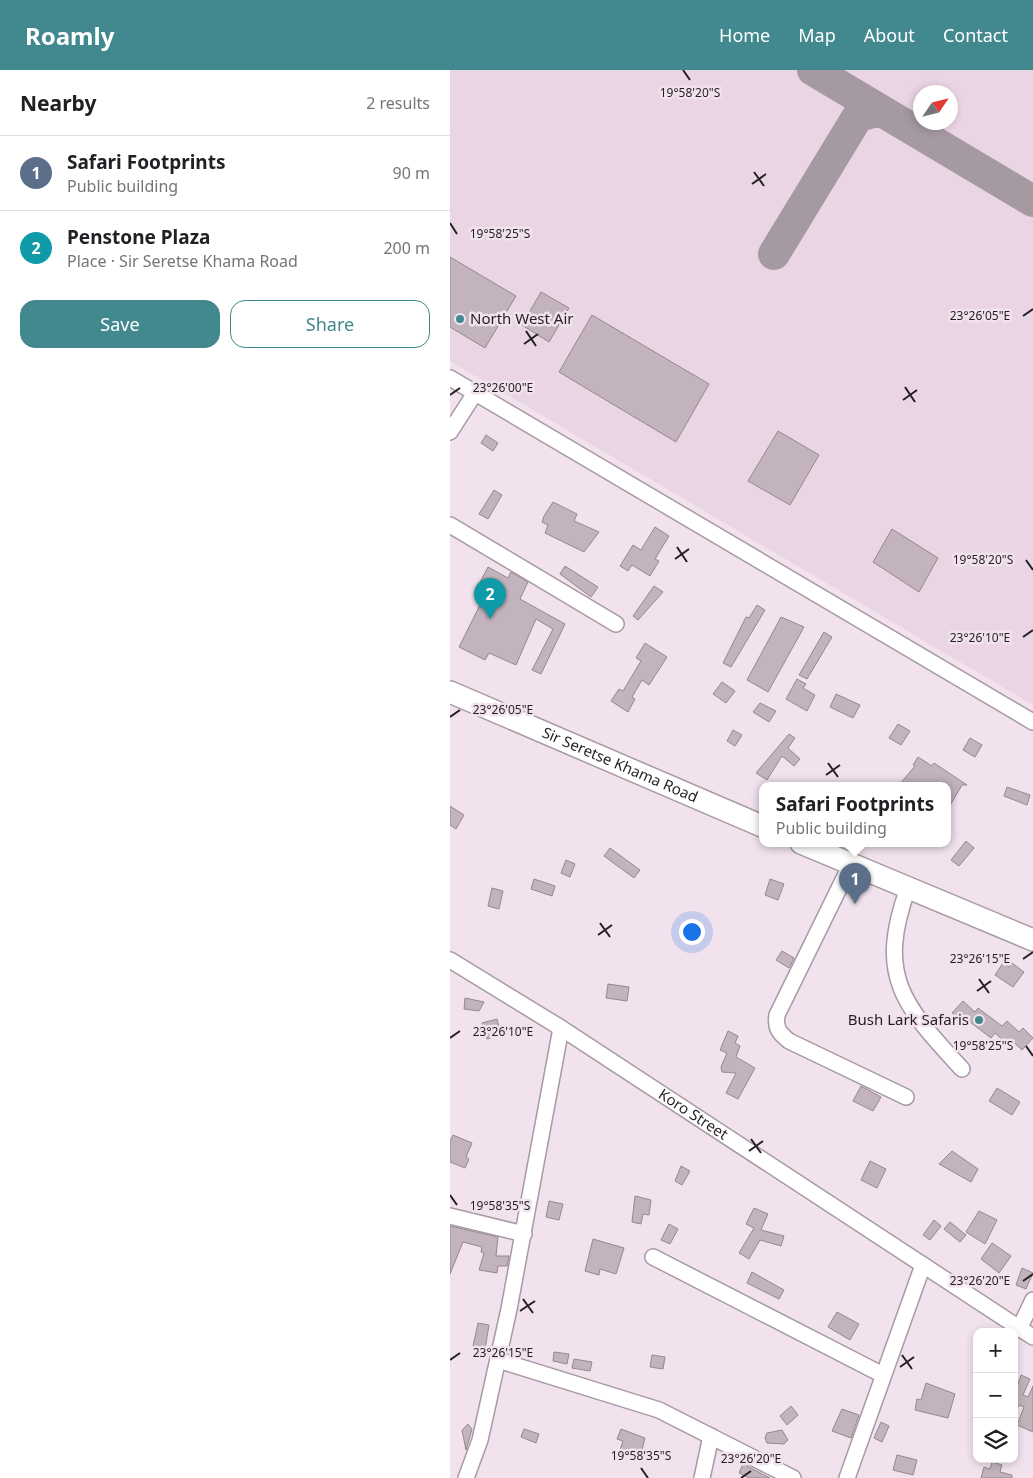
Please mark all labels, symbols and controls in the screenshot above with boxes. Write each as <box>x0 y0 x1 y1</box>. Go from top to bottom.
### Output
text: Roamly <box>25 19 114 52</box>
text: Home <box>719 23 770 47</box>
text: Map <box>798 23 836 47</box>
text: About <box>864 23 915 47</box>
text: Contact <box>943 23 1008 47</box>
text: 19°58'20"S <box>660 84 721 101</box>
north arrow <box>913 85 958 130</box>
text: Nearby <box>20 89 96 117</box>
text: 2 results <box>366 92 430 114</box>
text: Safari Footprints <box>67 149 225 175</box>
text: 1 <box>31 162 41 184</box>
text: 90 m <box>393 162 430 184</box>
text: Public building <box>67 175 178 197</box>
text: Penstone Plaza <box>67 224 210 250</box>
text: 19°58'25"S <box>470 225 531 242</box>
text: 2 <box>31 237 41 259</box>
text: 200 m <box>383 237 430 259</box>
text: Place · Sir Seretse Khama Road <box>67 250 298 272</box>
button: Save <box>20 300 220 348</box>
button: Share <box>230 300 430 348</box>
text: 23°26'05"E <box>950 307 1010 324</box>
place label: North West Air <box>470 308 574 328</box>
marker: North West Air <box>454 313 466 325</box>
text: 23°26'00"E <box>473 379 533 396</box>
text: 19°58'20"S <box>953 551 1014 568</box>
pin: 2 <box>474 578 506 619</box>
text: 23°26'10"E <box>950 629 1010 646</box>
text: 23°26'05"E <box>473 701 533 718</box>
street label: Sir Seretse Khama Road <box>539 722 701 806</box>
popup <box>759 782 951 847</box>
text: Safari Footprints <box>776 791 934 817</box>
text: Public building <box>776 817 887 839</box>
pin: 1 <box>839 863 871 904</box>
your location <box>679 919 705 945</box>
text: 23°26'15"E <box>950 950 1010 967</box>
place label: Bush Lark Safaris <box>848 1009 969 1029</box>
marker: Bush Lark Safaris <box>973 1014 985 1026</box>
text: 23°26'10"E <box>473 1023 533 1040</box>
text: 19°58'25"S <box>953 1037 1014 1054</box>
street label: Koro Street <box>655 1084 733 1144</box>
text: 19°58'35"S <box>470 1197 531 1214</box>
text: 23°26'20"E <box>950 1272 1010 1289</box>
map controls <box>973 1328 1018 1463</box>
button: + <box>973 1328 1018 1373</box>
text: 23°26'15"E <box>473 1344 533 1361</box>
button: − <box>973 1373 1018 1418</box>
button: layers <box>973 1418 1018 1463</box>
text: 19°58'35"S <box>611 1447 672 1464</box>
text: 23°26'20"E <box>721 1450 781 1467</box>

